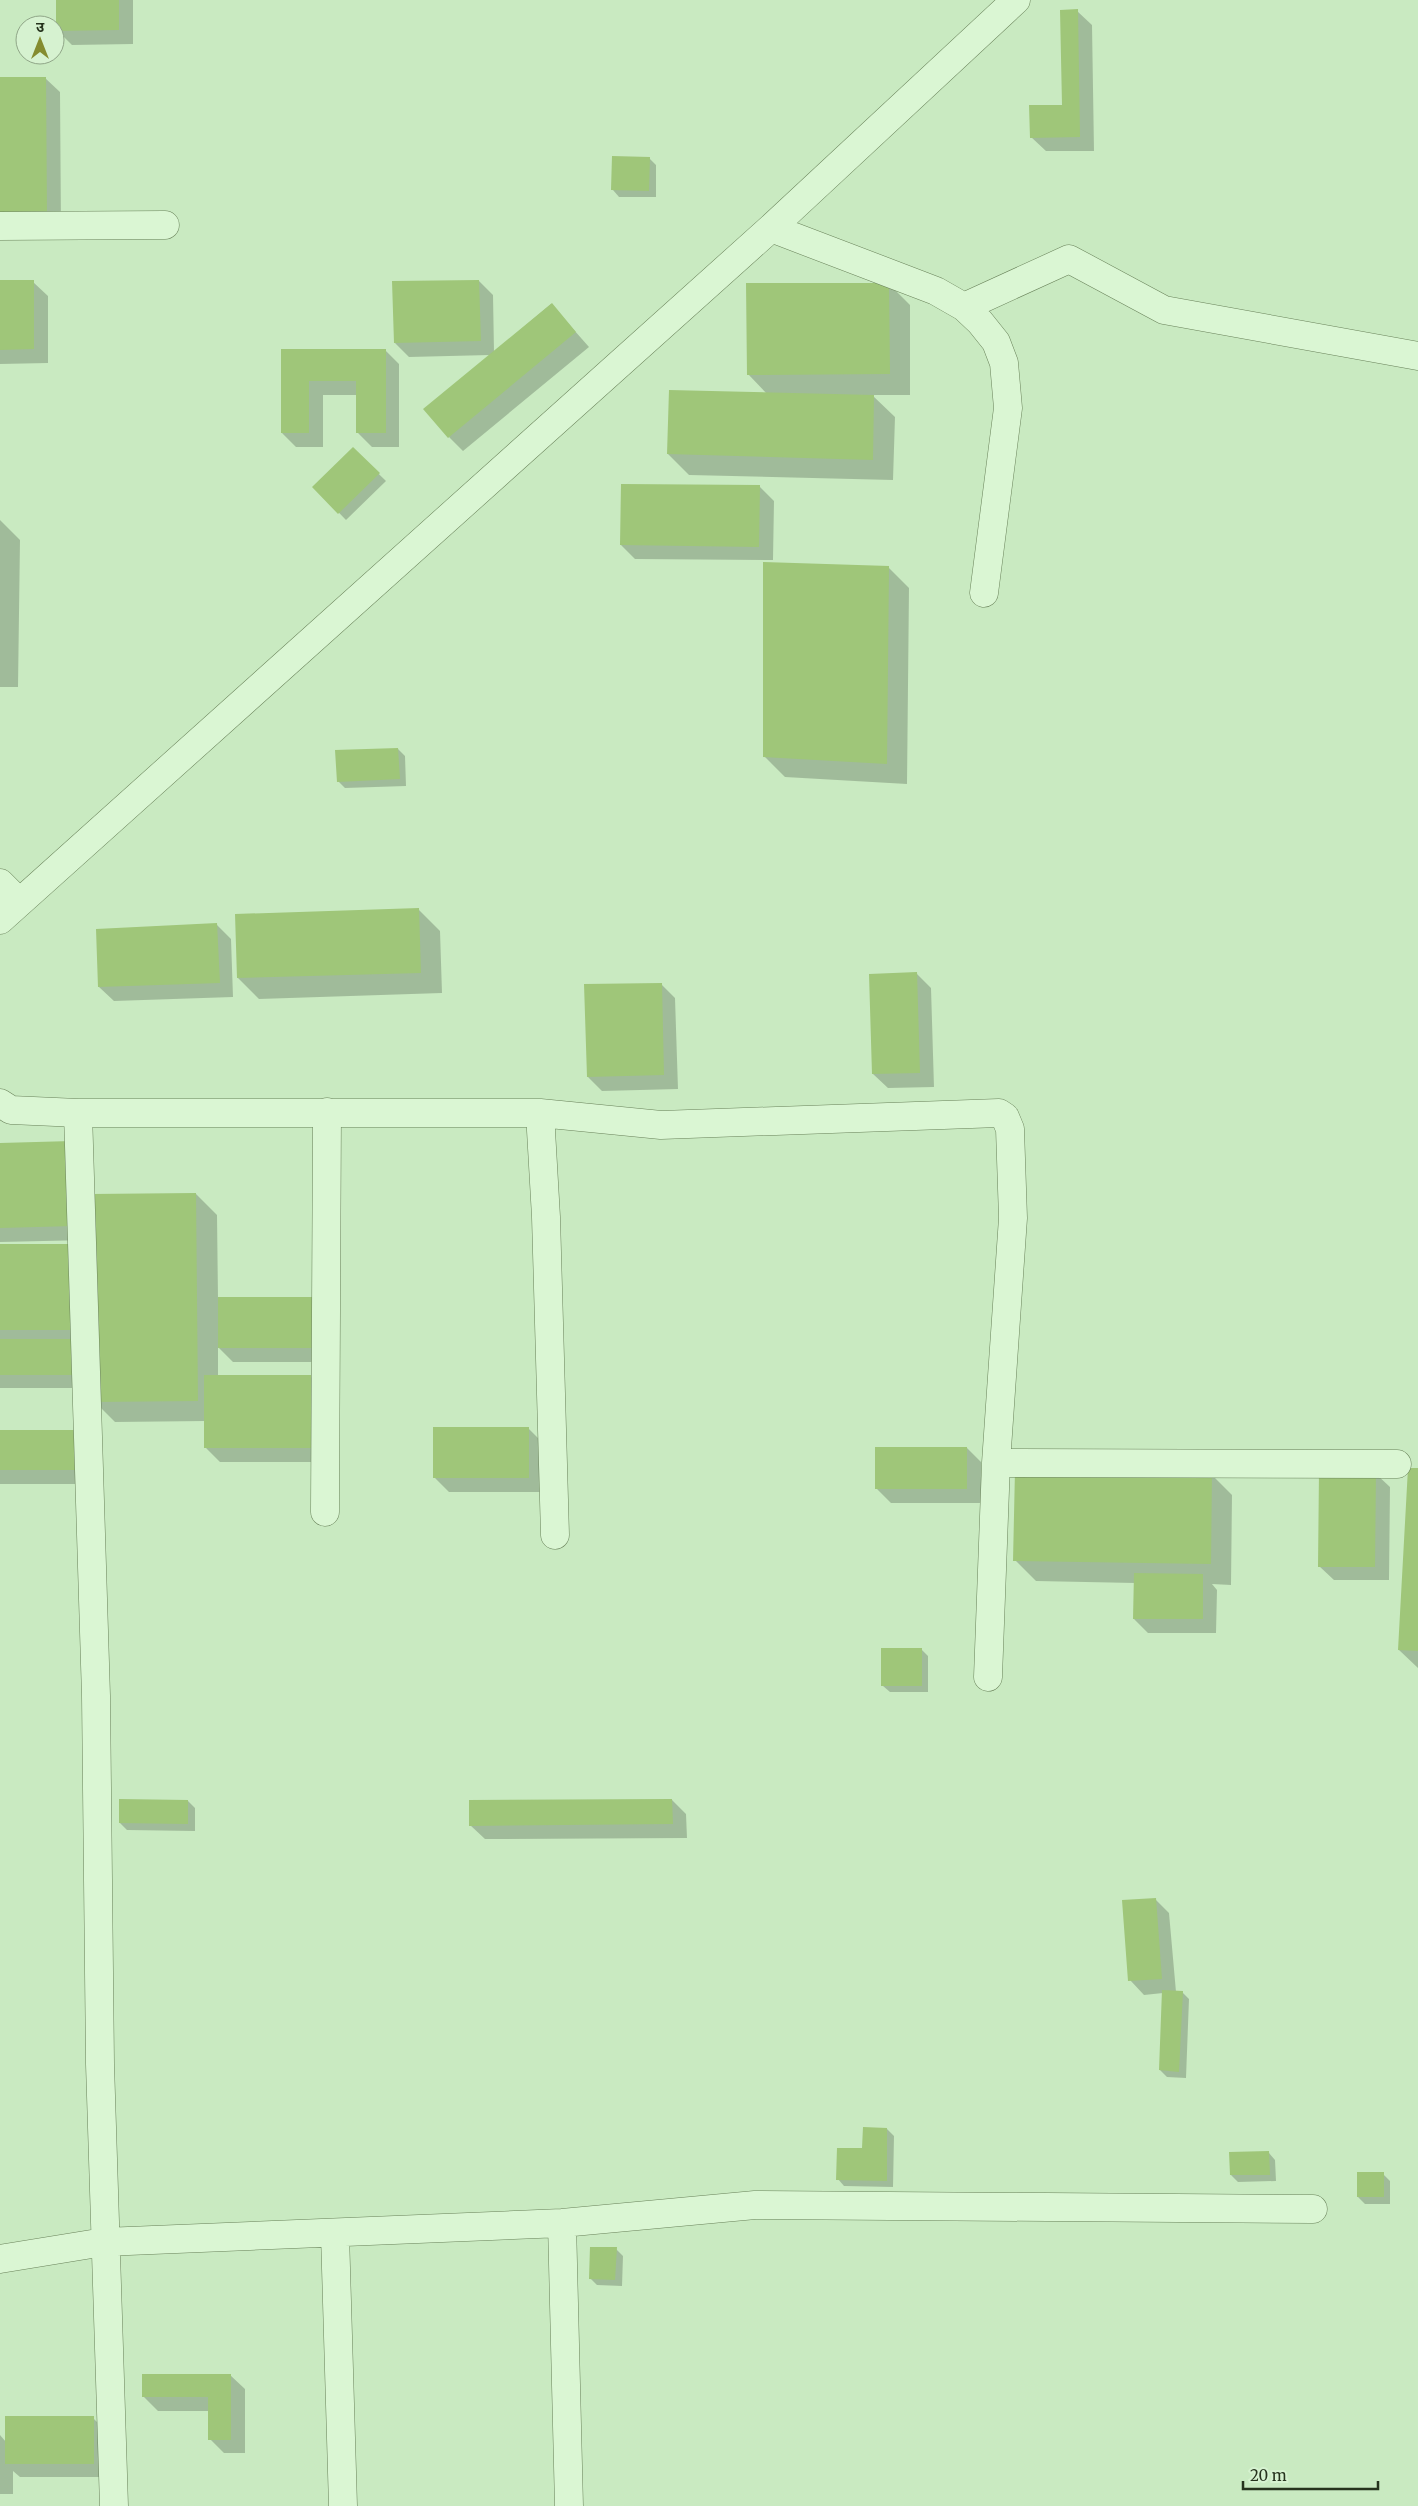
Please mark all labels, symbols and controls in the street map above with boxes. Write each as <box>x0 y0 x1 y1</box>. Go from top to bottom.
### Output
north arrow <box>15 15 65 65</box>
text: उ <box>36 18 45 36</box>
scale bar <box>1243 2458 1378 2490</box>
text: 20 m <box>1250 2466 1287 2485</box>

